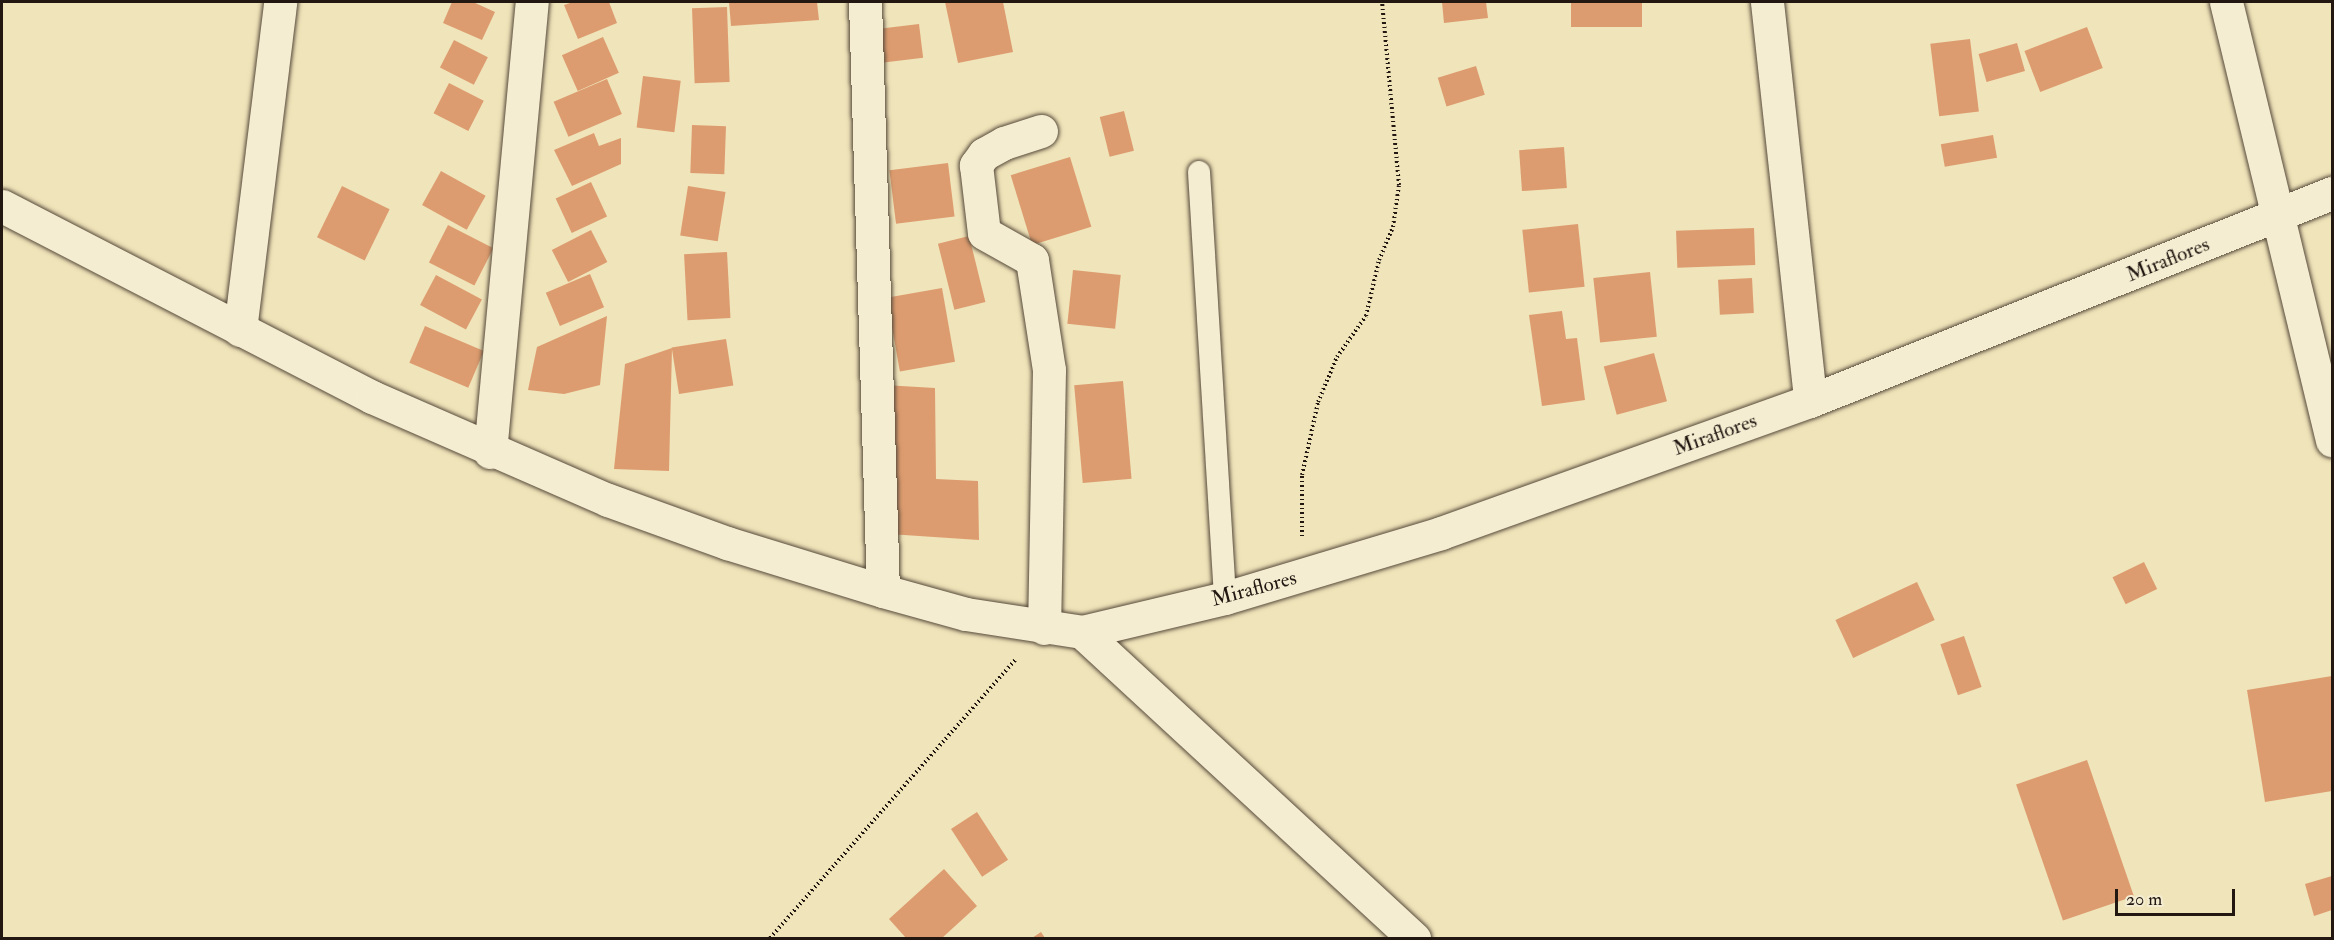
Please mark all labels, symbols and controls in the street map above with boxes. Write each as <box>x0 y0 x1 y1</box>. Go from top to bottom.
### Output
street label: Miraflores <box>2123 232 2213 288</box>
street label: Miraflores <box>1670 408 1760 462</box>
street label: Miraflores <box>1209 566 1299 612</box>
scale bar <box>2118 877 2238 915</box>
text: 20 m <box>2126 888 2162 911</box>

